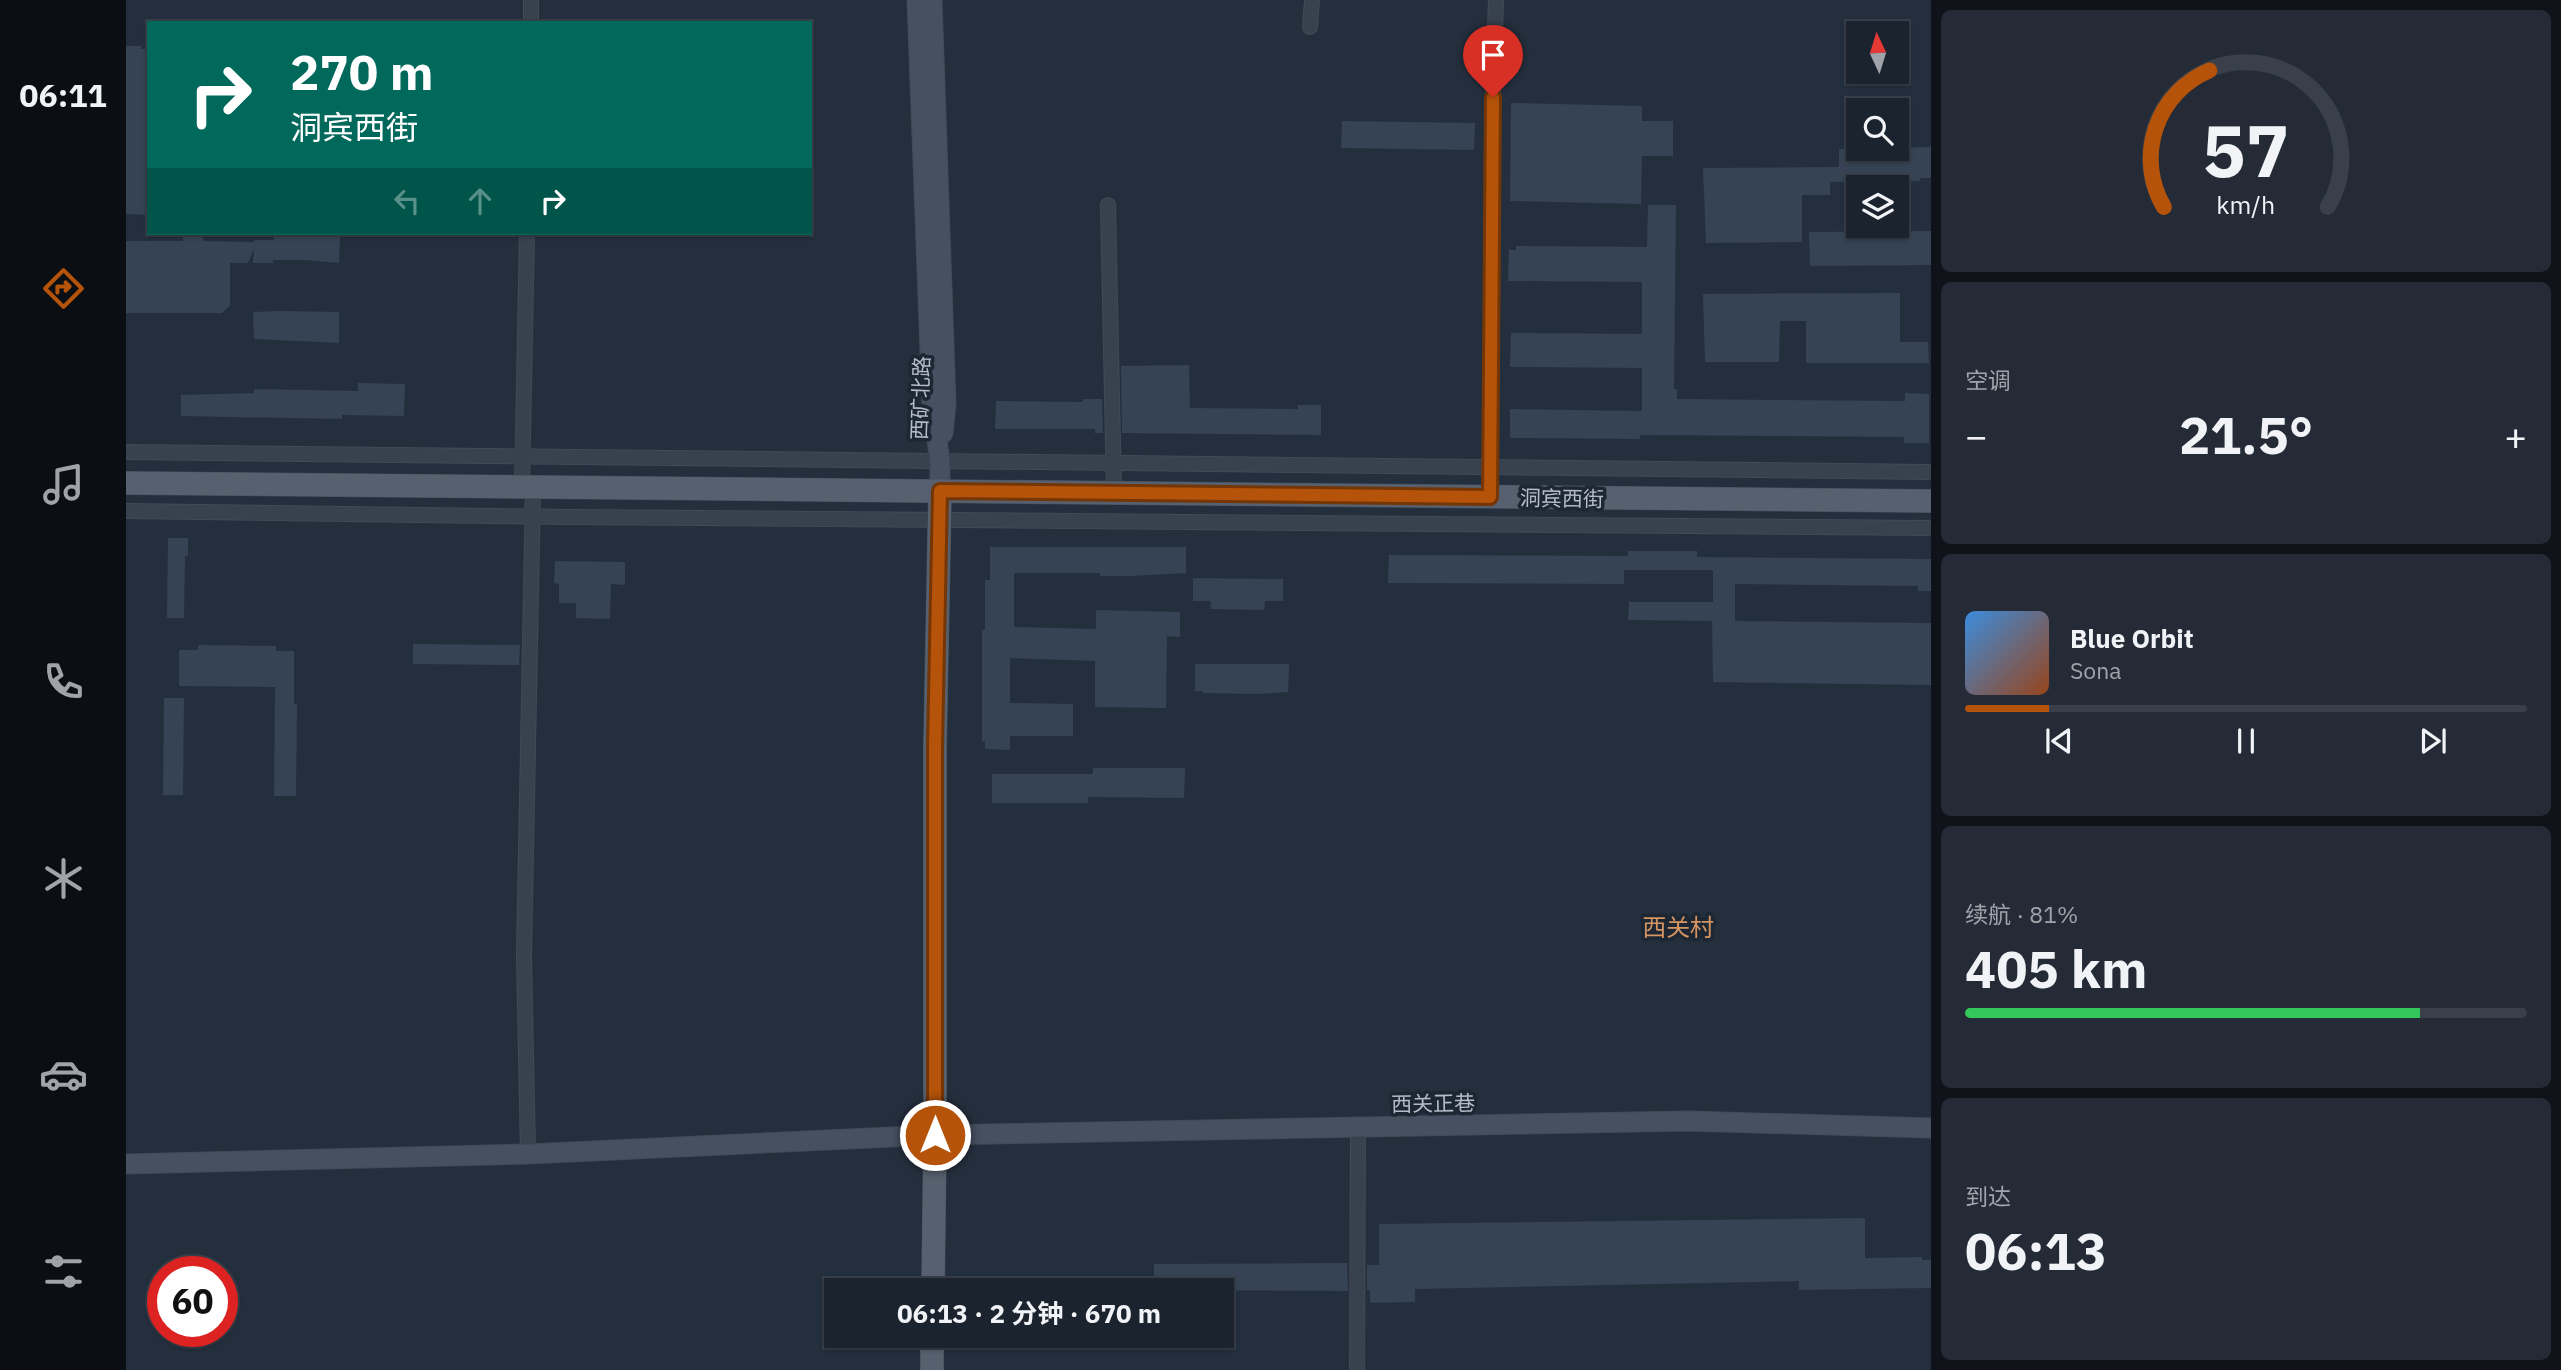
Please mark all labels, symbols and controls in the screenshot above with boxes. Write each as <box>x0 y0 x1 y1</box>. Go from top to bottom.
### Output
north arrow <box>1846 21 1909 84</box>
map controls <box>1846 21 1909 238</box>
pin <box>1463 25 1523 97</box>
icon: arrive <box>1474 36 1512 74</box>
text: 270 m <box>290 40 434 103</box>
icon: right <box>175 49 266 140</box>
text: 06:11 <box>19 74 107 116</box>
button: search <box>1846 98 1909 161</box>
text: 57 <box>2202 102 2290 197</box>
text: 洞宾西街 <box>290 106 418 148</box>
button: layers <box>1846 175 1909 238</box>
icon: left <box>388 182 426 220</box>
icon: ahead <box>461 182 499 220</box>
icon: right <box>534 182 572 220</box>
text: km/h <box>2217 188 2275 221</box>
icon: directions <box>39 264 88 313</box>
street label: 西矿北路 <box>905 356 935 440</box>
text: 空调 <box>1965 365 2011 395</box>
text: 21.5° <box>2179 401 2313 468</box>
text: − <box>1965 411 1988 460</box>
text: + <box>2504 411 2527 460</box>
icon: music <box>39 460 88 509</box>
street label: 洞宾西街 <box>1520 483 1604 513</box>
text: Blue Orbit <box>2070 621 2194 655</box>
text: Sona <box>2070 655 2122 685</box>
icon: phone <box>39 657 88 706</box>
icon: previous <box>2040 722 2078 760</box>
icon: pause <box>2227 722 2265 760</box>
icon: next <box>2414 722 2452 760</box>
icon: climate <box>39 854 88 903</box>
text: 续航 · 81% <box>1965 899 2078 929</box>
district label: 西关村 <box>1642 911 1714 943</box>
text: 405 km <box>1965 935 2147 1002</box>
icon: car <box>39 1050 88 1099</box>
street label: 西关正巷 <box>1391 1088 1475 1118</box>
position arrow <box>898 1098 972 1172</box>
text: 到达 <box>1965 1181 2011 1211</box>
text: 06:13 <box>1965 1217 2107 1284</box>
icon: filters <box>39 1247 88 1296</box>
speed limit sign: 60 <box>147 1256 238 1347</box>
text: 06:13 · 2 分钟 · 670 m <box>897 1296 1161 1330</box>

